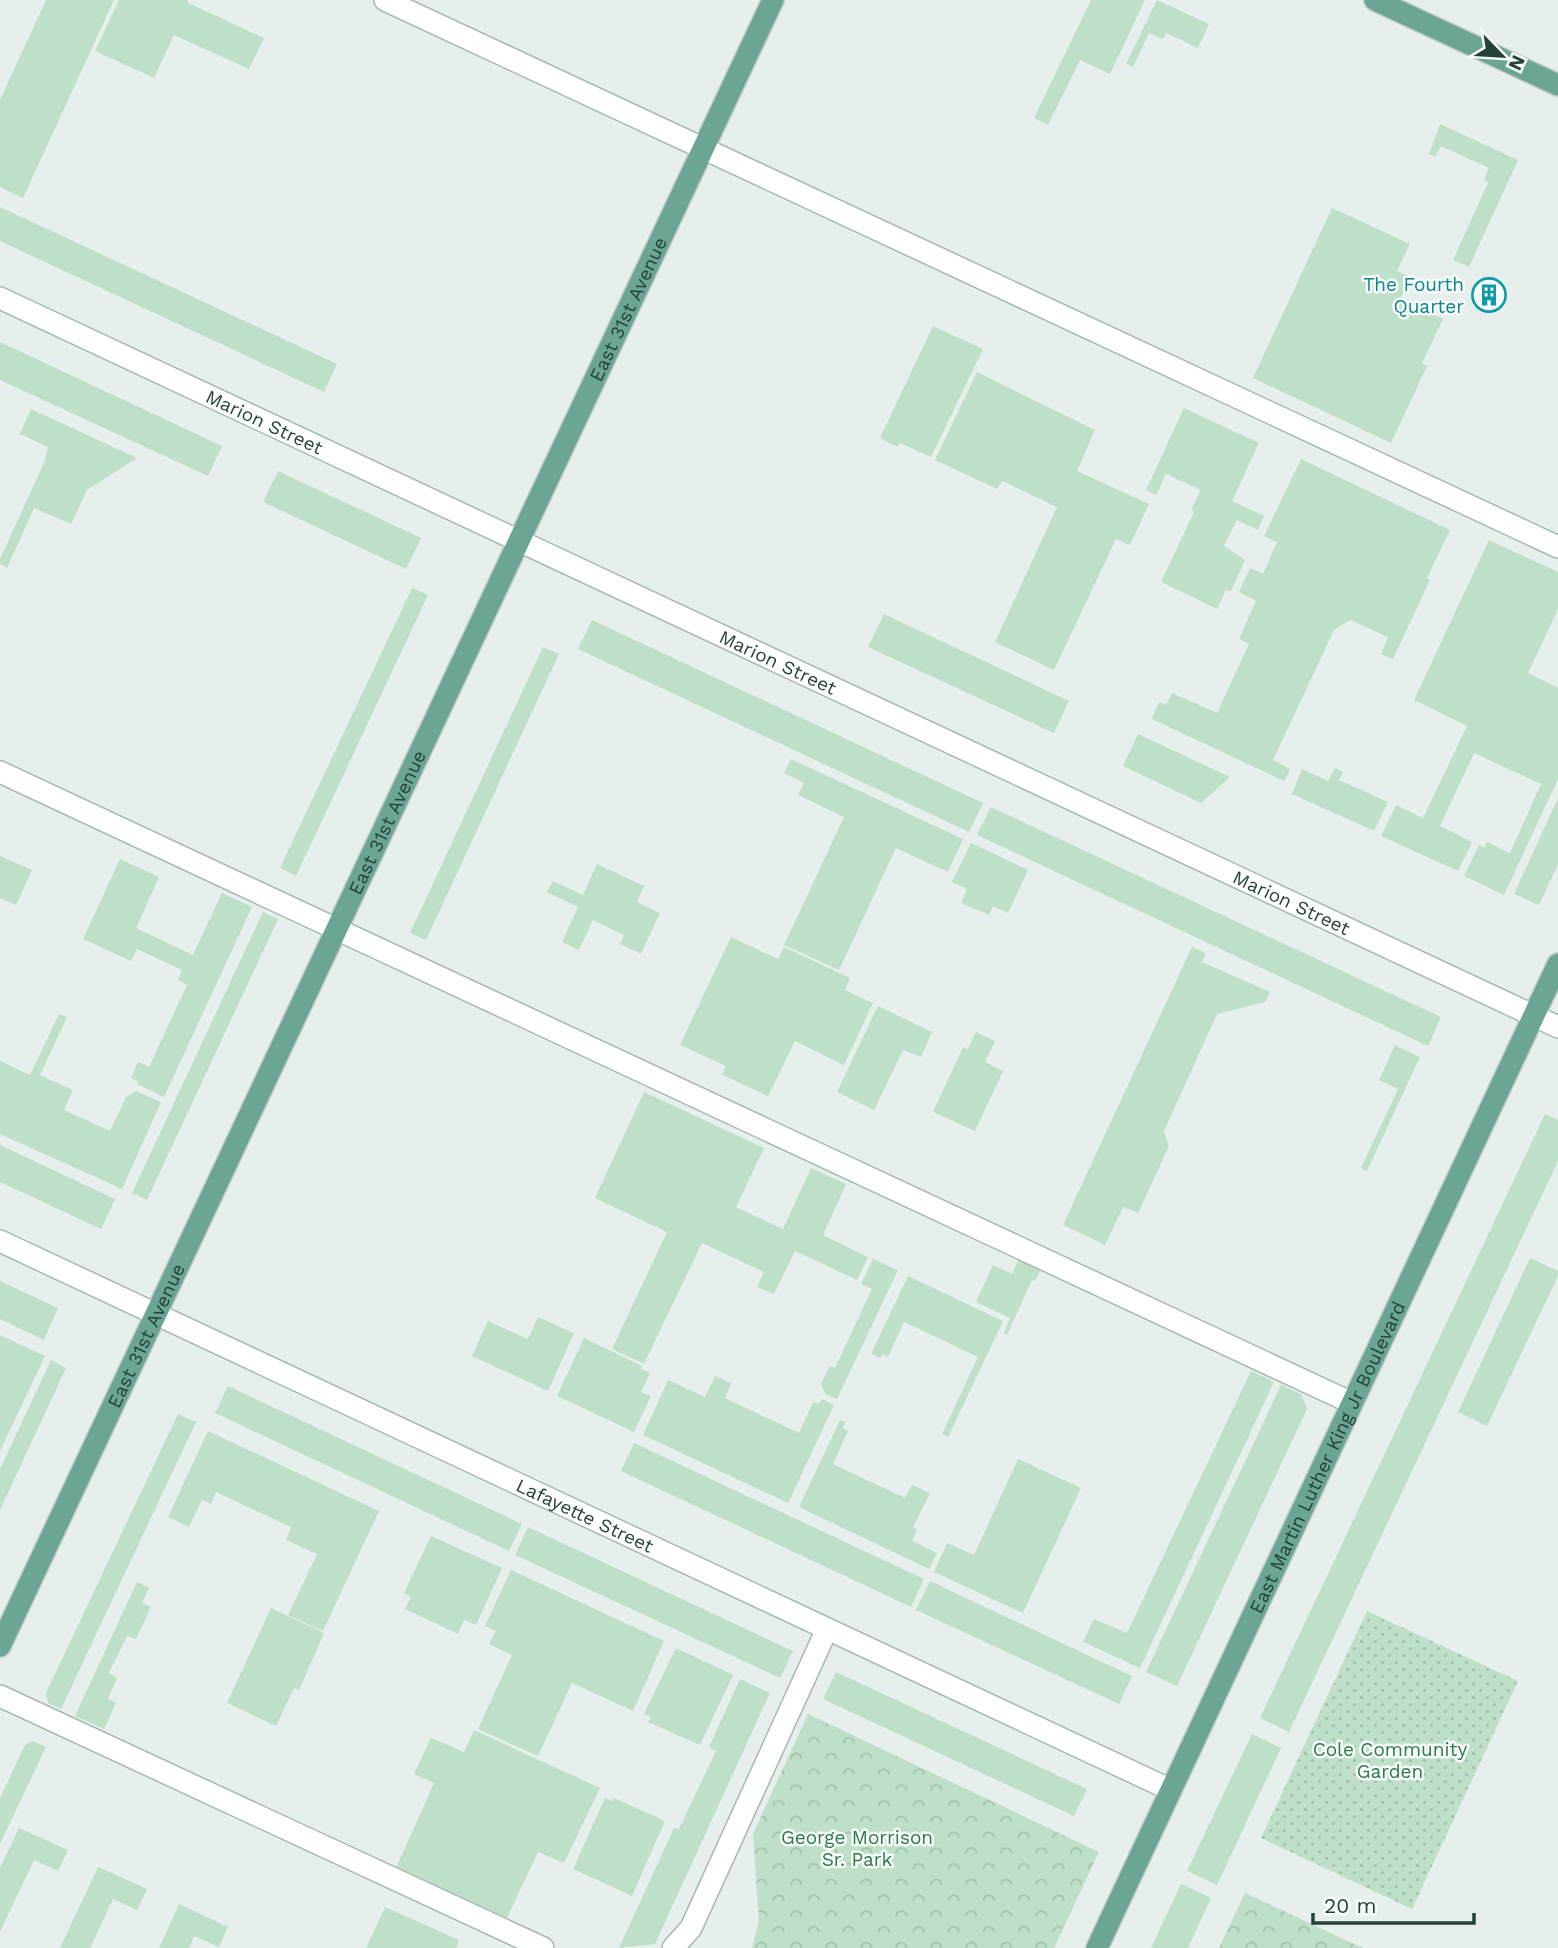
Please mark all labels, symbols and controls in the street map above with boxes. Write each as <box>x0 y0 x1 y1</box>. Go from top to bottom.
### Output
north arrow <box>1467 21 1537 91</box>
text: N <box>1504 52 1530 74</box>
street label: East 31st Avenue <box>584 233 672 385</box>
place label: The Fourth Quarter <box>1363 273 1464 318</box>
building icon: The Fourth Quarter <box>1470 276 1508 314</box>
street label: Marion Street <box>202 385 327 459</box>
street label: Marion Street <box>716 625 840 699</box>
street label: East 31st Avenue <box>343 746 431 898</box>
street label: Marion Street <box>1229 865 1354 940</box>
street label: East 31st Avenue <box>102 1260 190 1411</box>
street label: East Martin Luther King Jr Boulevard <box>1244 1298 1410 1617</box>
street label: Lafayette Street <box>513 1473 657 1557</box>
park label: Cole Community Garden <box>1313 1738 1468 1783</box>
park label: George Morrison Sr. Park <box>781 1826 933 1871</box>
scale bar <box>1313 1882 1474 1926</box>
text: 20 m <box>1324 1893 1376 1918</box>

